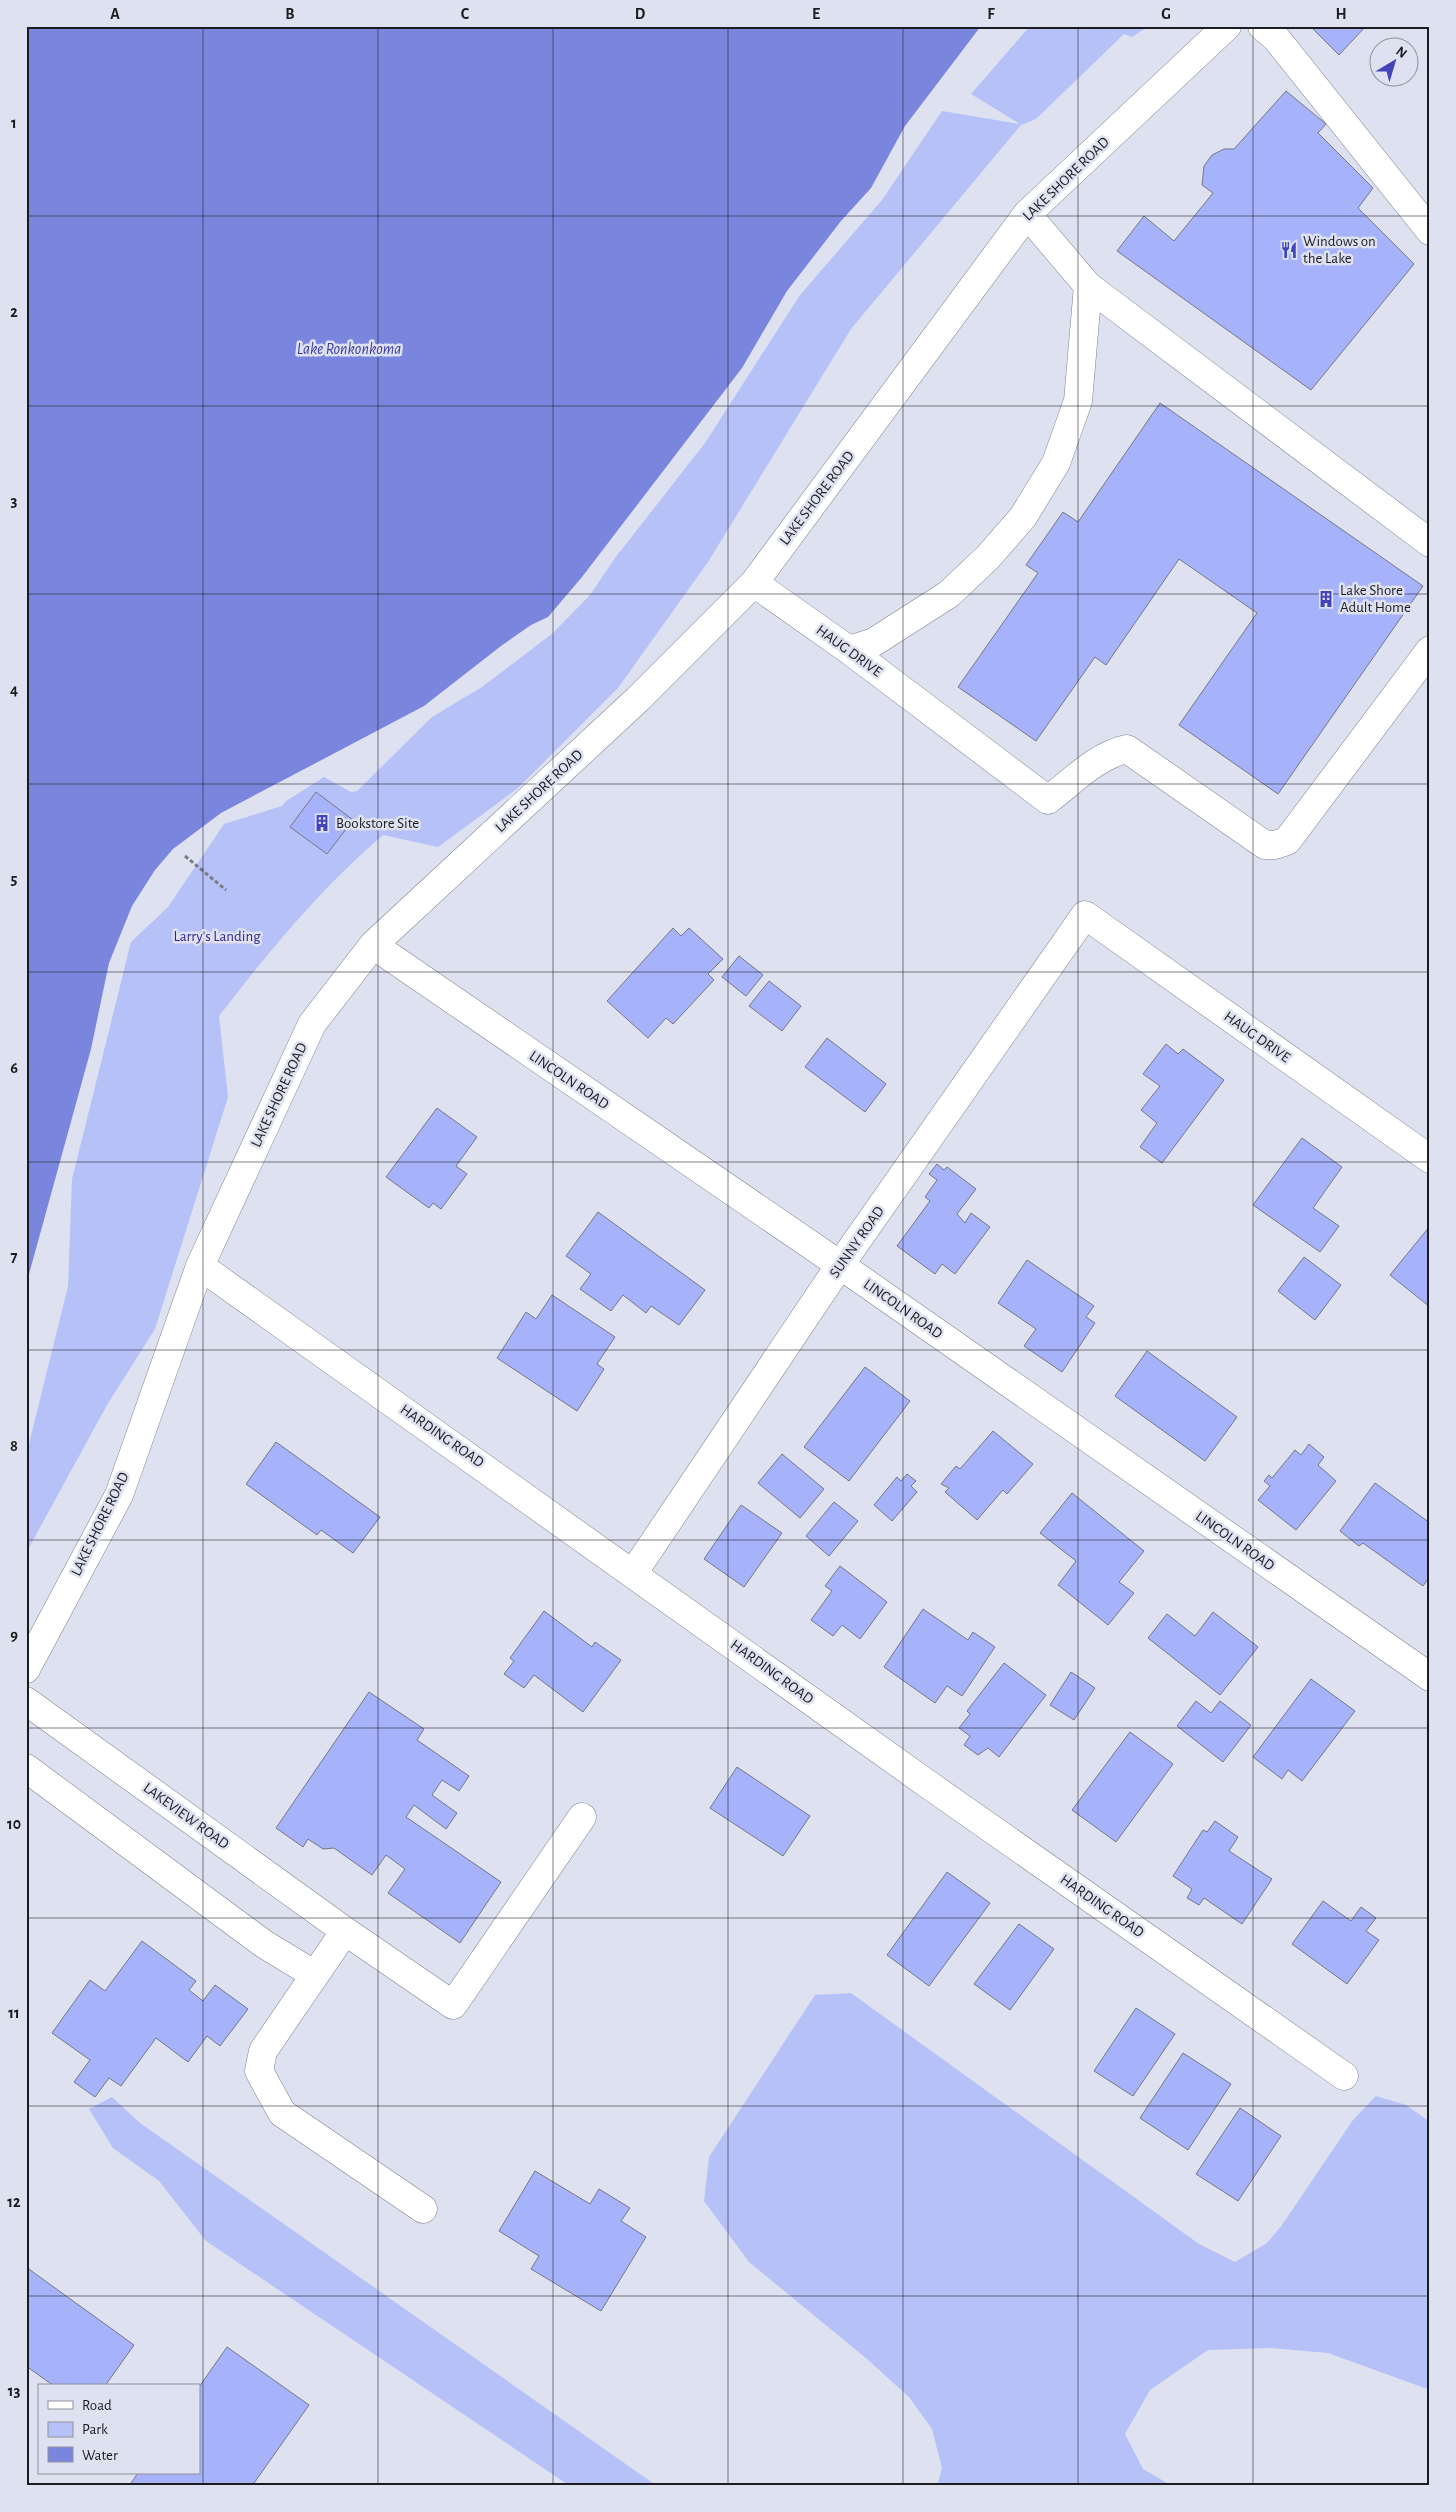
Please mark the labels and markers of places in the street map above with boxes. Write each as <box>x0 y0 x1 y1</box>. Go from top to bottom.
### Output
place label: Windows on the Lake <box>1303 234 1376 266</box>
restaurant icon: Windows on the Lake <box>1279 240 1299 260</box>
place label: Lake Shore Adult Home <box>1340 583 1411 615</box>
building icon: Lake Shore Adult Home <box>1316 589 1336 609</box>
building icon: Bookstore Site <box>312 813 332 833</box>
place label: Bookstore Site <box>336 816 419 831</box>

